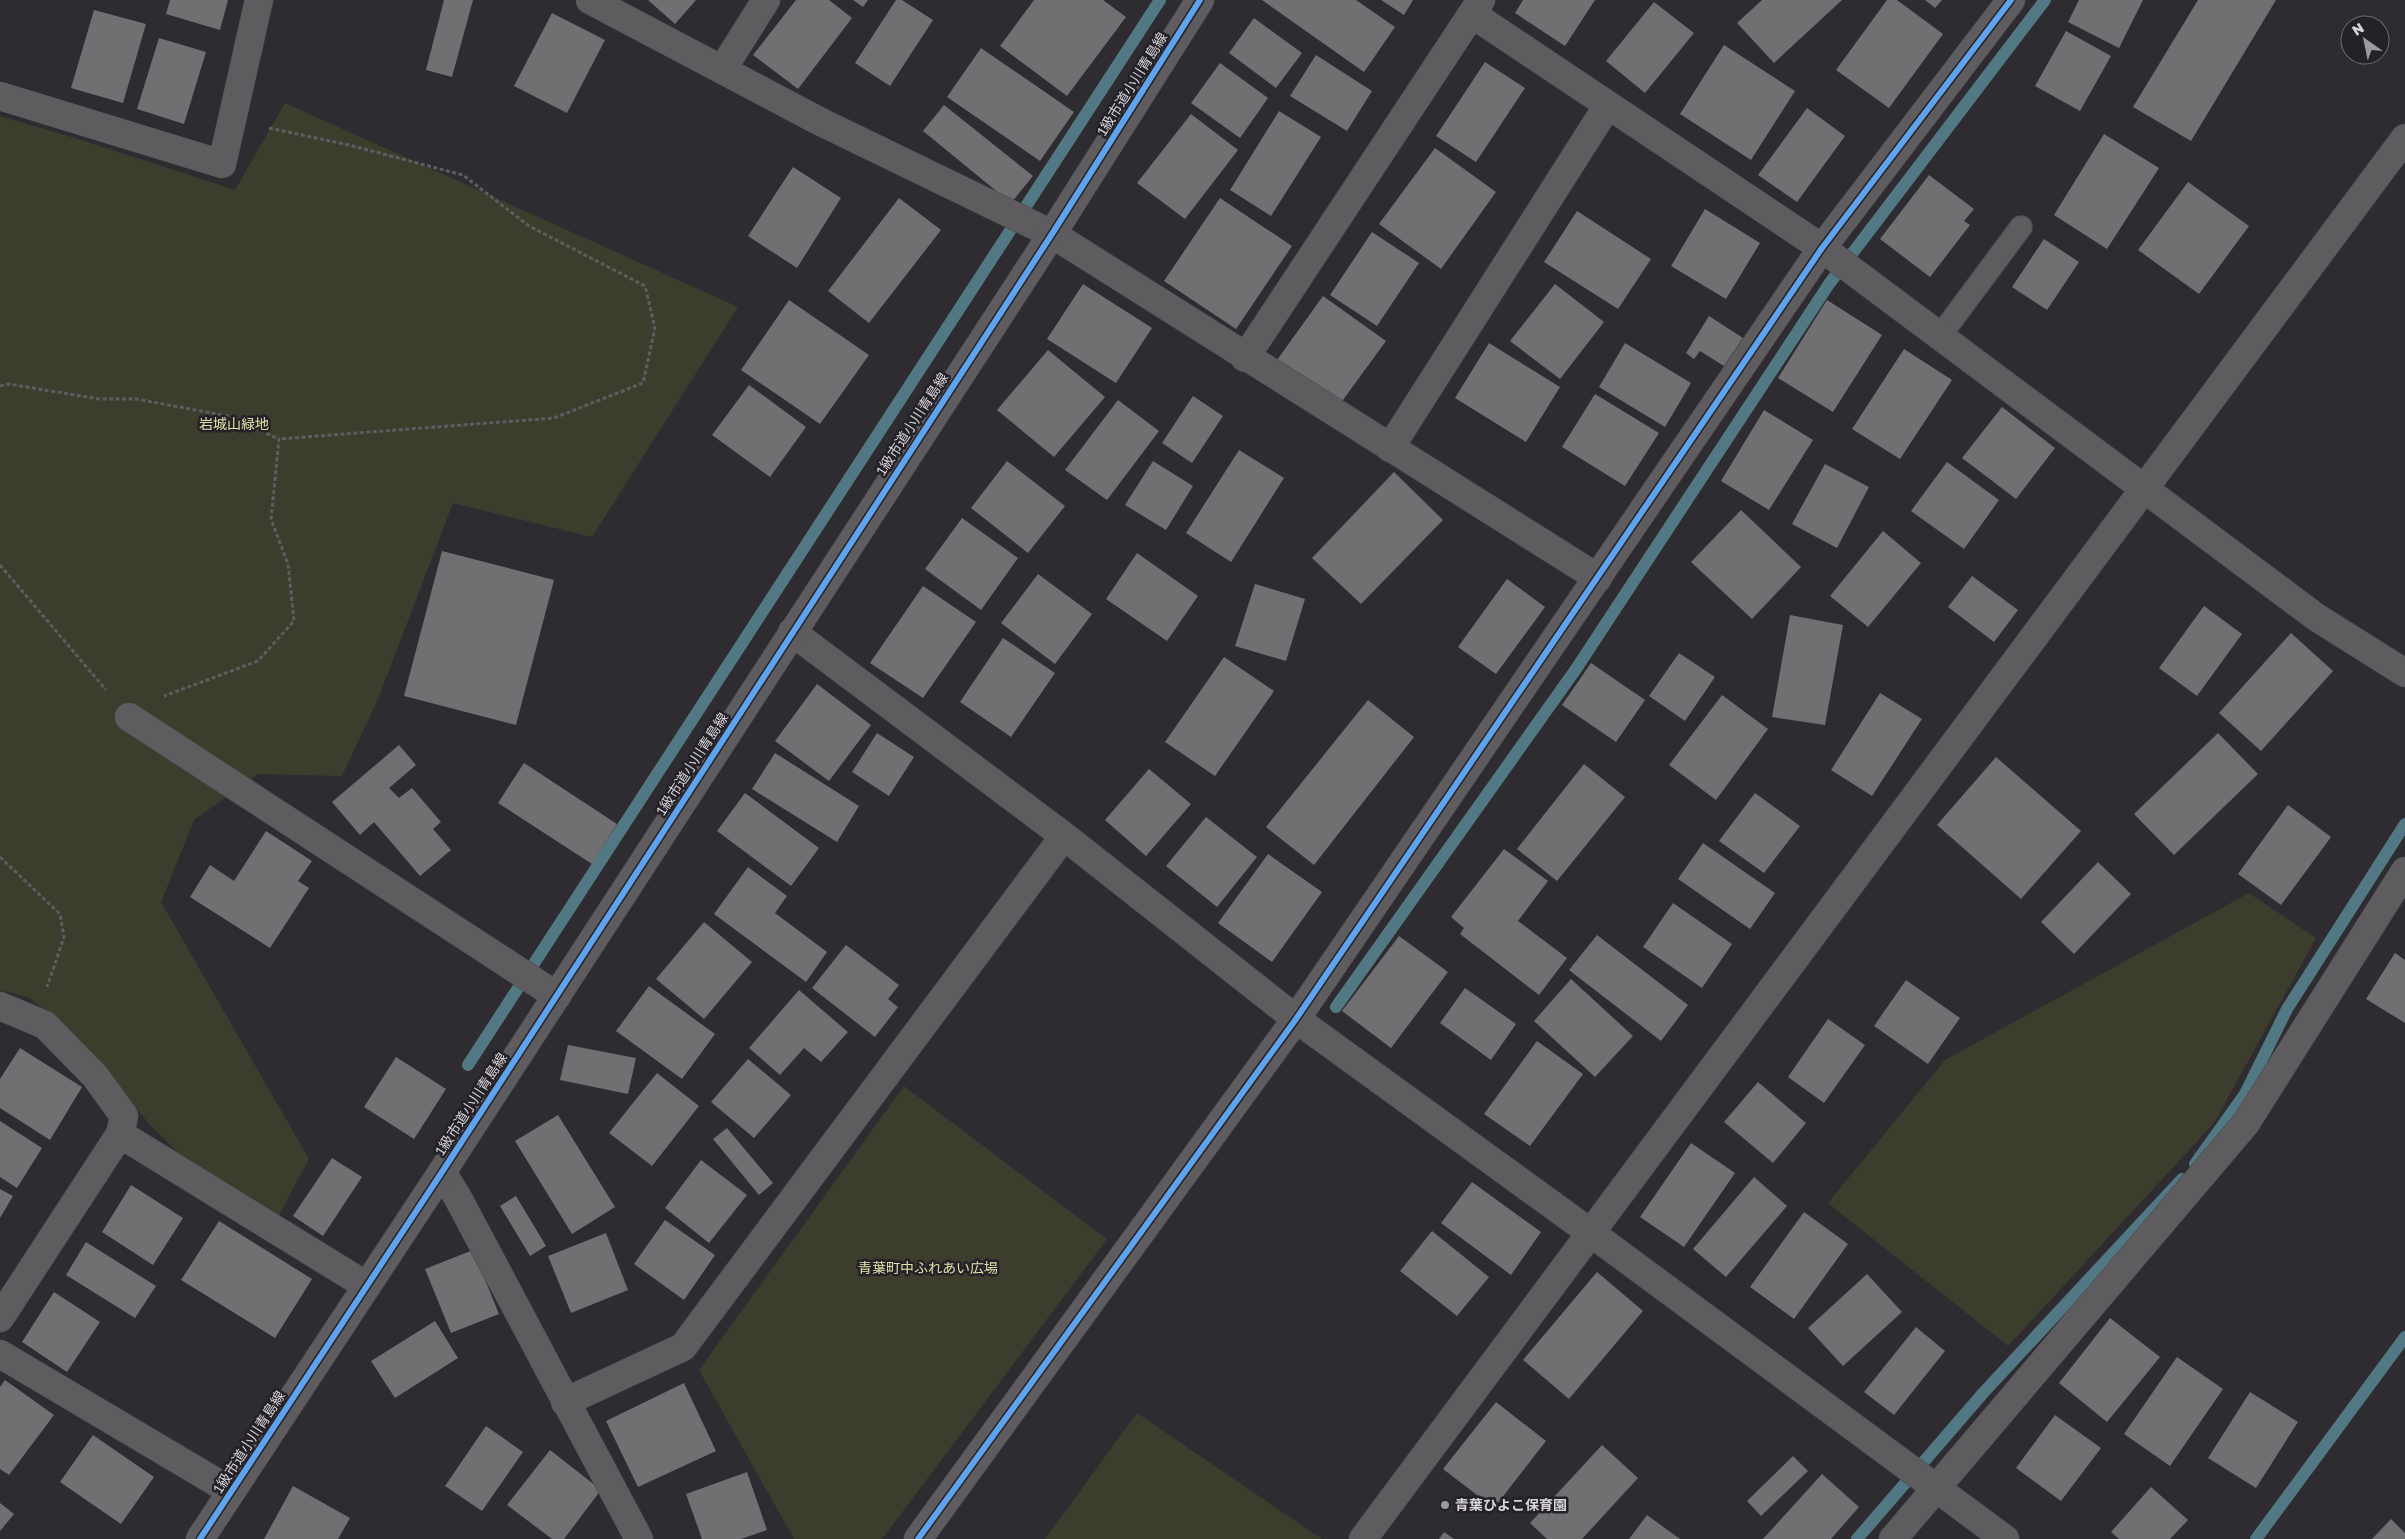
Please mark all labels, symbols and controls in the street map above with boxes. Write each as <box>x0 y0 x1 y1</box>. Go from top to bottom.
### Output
north arrow <box>2340 15 2390 65</box>
text: N <box>2349 19 2367 39</box>
street label: 1級市道小川青島線 <box>1093 29 1170 139</box>
street label: 1級市道小川青島線 <box>872 369 951 478</box>
park label: 岩城山緑地 <box>199 415 269 432</box>
street label: 1級市道小川青島線 <box>652 709 731 818</box>
street label: 1級市道小川青島線 <box>431 1049 510 1158</box>
park label: 青葉町中ふれあい広場 <box>858 1259 998 1276</box>
street label: 1級市道小川青島線 <box>209 1387 288 1496</box>
place label: 青葉ひよこ保育園 <box>1455 1496 1567 1513</box>
marker: 青葉ひよこ保育園 <box>1439 1499 1451 1511</box>

